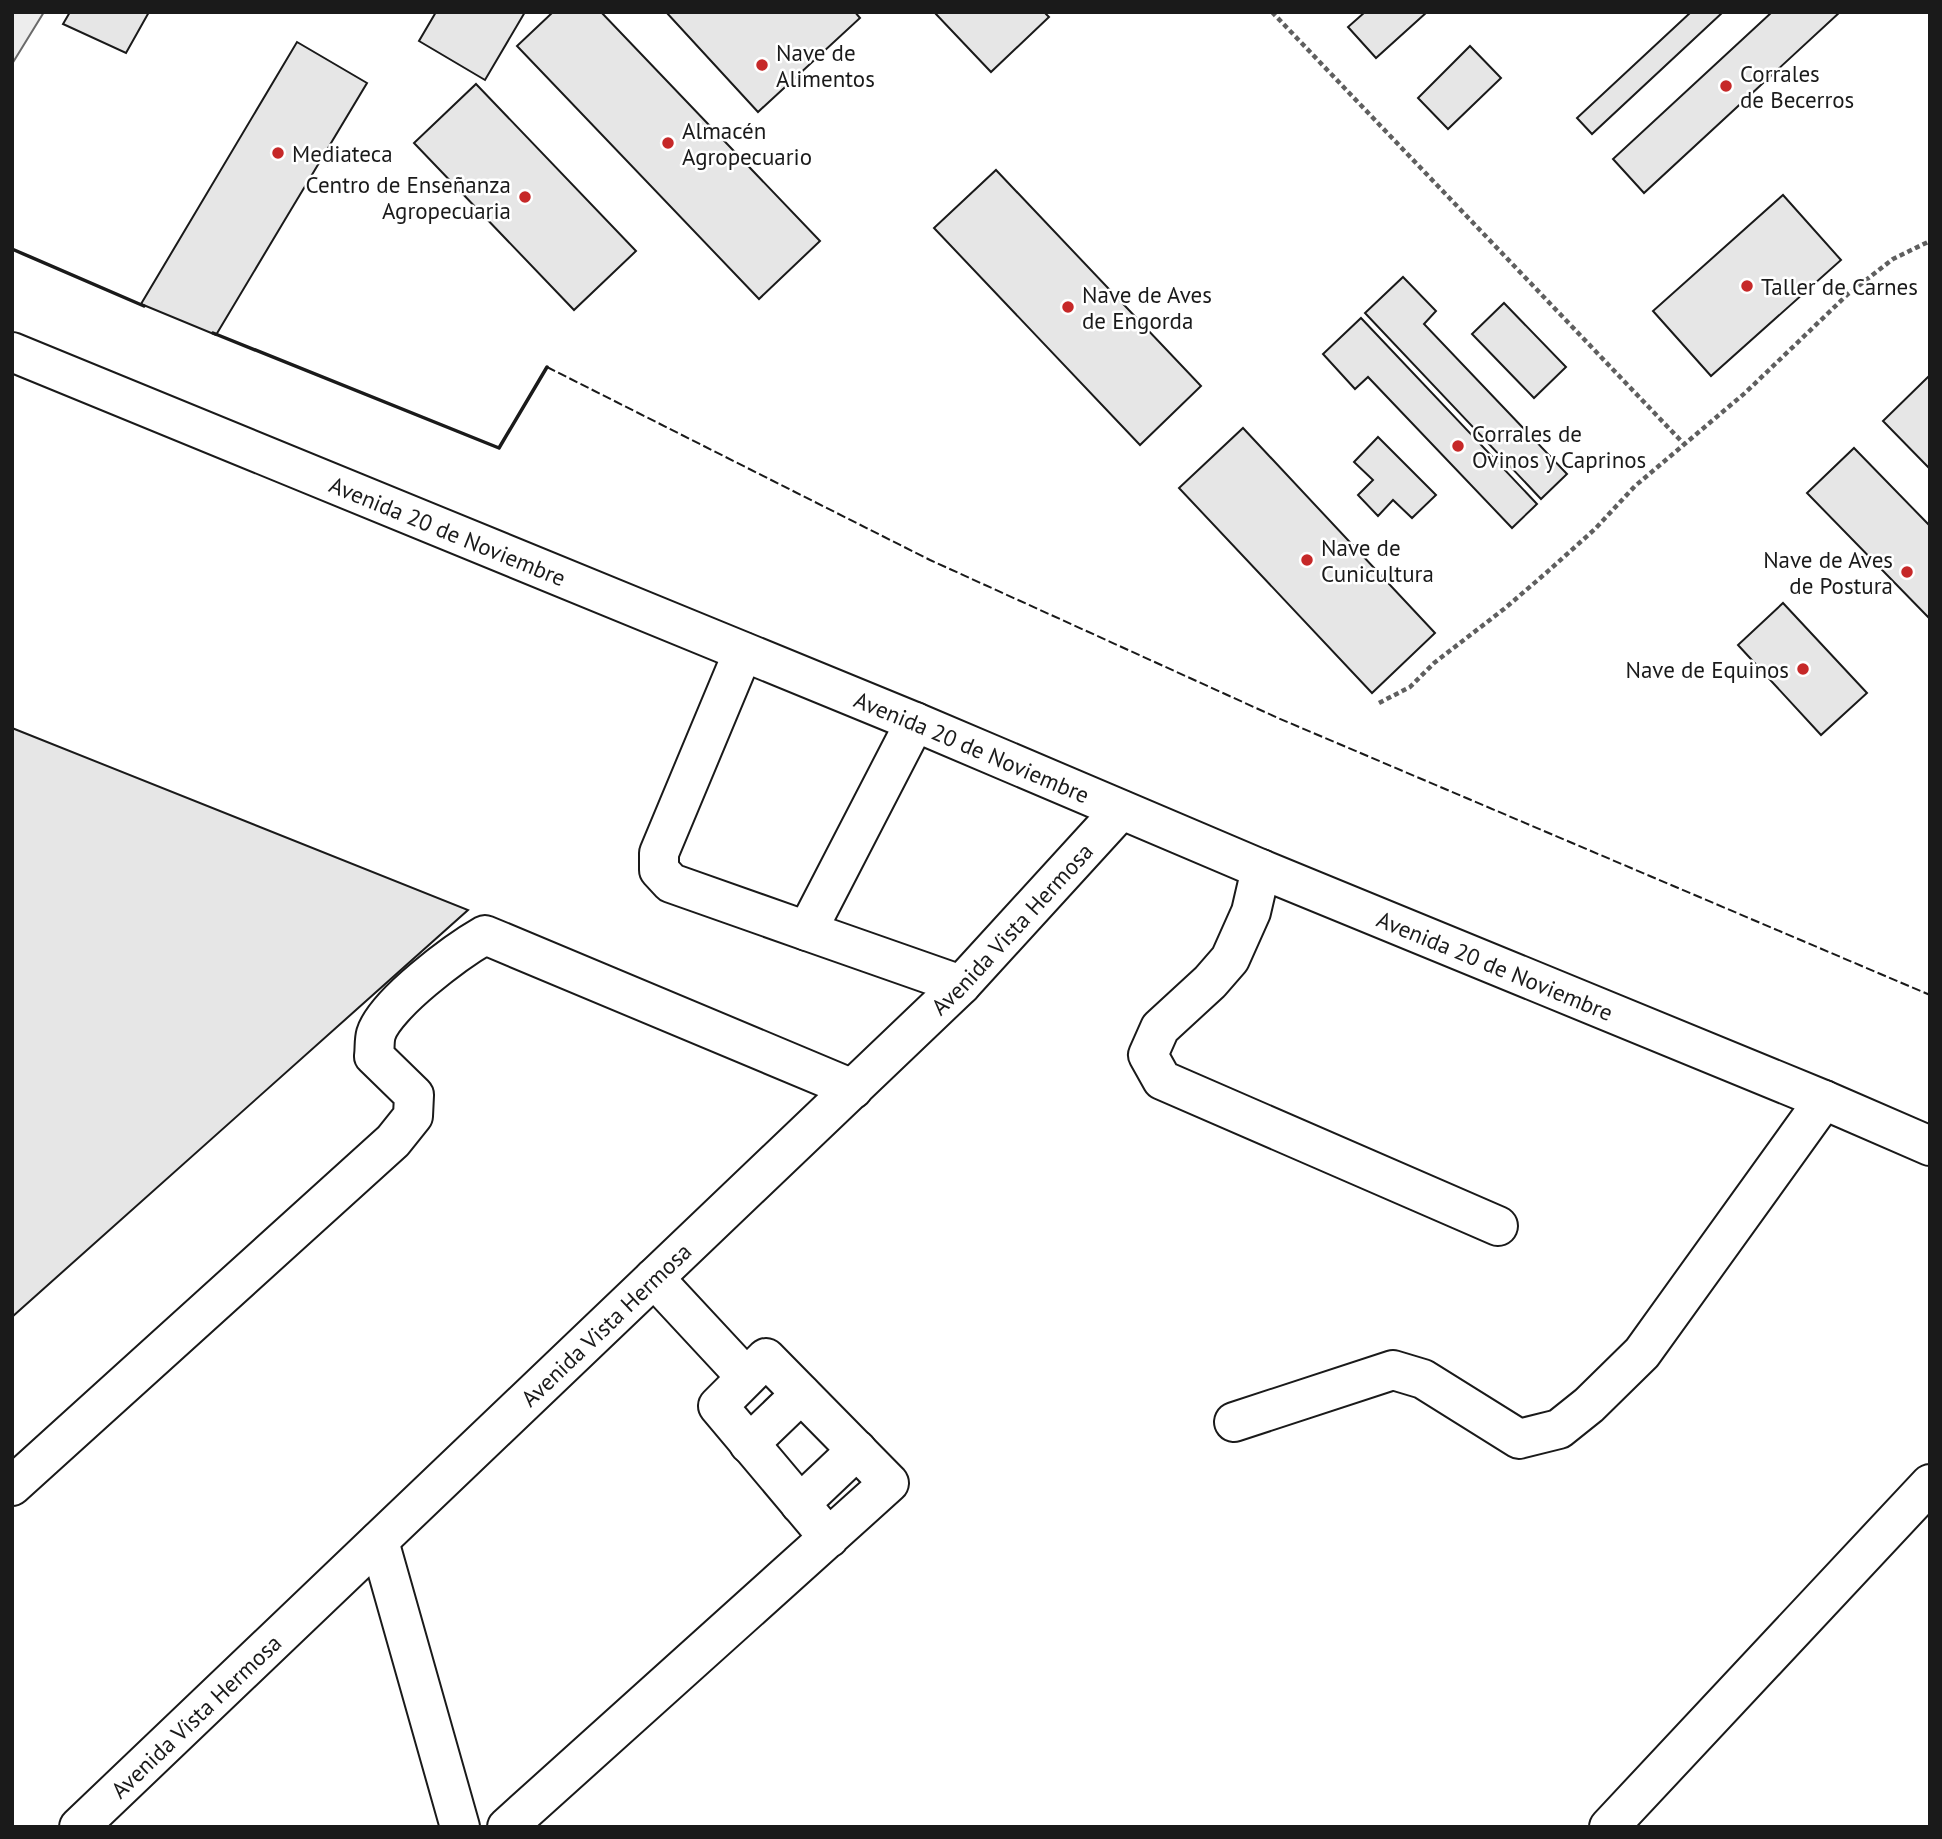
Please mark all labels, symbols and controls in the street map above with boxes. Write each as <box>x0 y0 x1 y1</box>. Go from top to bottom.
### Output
place label: Nave de Alimentos <box>776 38 875 93</box>
marker: Nave de Alimentos <box>754 57 770 73</box>
place label: Corrales de Becerros <box>1740 59 1854 114</box>
marker: Corrales de Becerros <box>1718 78 1734 94</box>
place label: Almacén Agropecuario <box>682 116 812 171</box>
marker: Almacén Agropecuario <box>660 135 676 151</box>
place label: Mediateca <box>292 139 393 168</box>
marker: Mediateca <box>270 145 286 161</box>
place label: Centro de Enseñanza Agropecuaria <box>306 170 511 225</box>
marker: Centro de Enseñanza Agropecuaria <box>517 189 533 205</box>
place label: Taller de Carnes <box>1761 272 1918 301</box>
marker: Taller de Carnes <box>1739 278 1755 294</box>
place label: Nave de Aves de Engorda <box>1082 280 1212 335</box>
marker: Nave de Aves de Engorda <box>1060 299 1076 315</box>
place label: Corrales de Ovinos y Caprinos <box>1472 419 1646 474</box>
marker: Corrales de Ovinos y Caprinos <box>1450 438 1466 454</box>
street label: Avenida 20 de Noviembre <box>326 469 570 592</box>
place label: Nave de Cunicultura <box>1321 533 1434 588</box>
place label: Nave de Aves de Postura <box>1763 545 1893 600</box>
marker: Nave de Cunicultura <box>1299 552 1315 568</box>
marker: Nave de Aves de Postura <box>1899 564 1915 580</box>
place label: Nave de Equinos <box>1625 655 1789 684</box>
marker: Nave de Equinos <box>1795 661 1811 677</box>
street label: Avenida 20 de Noviembre <box>850 684 1094 809</box>
street label: Avenida Vista Hermosa <box>924 837 1099 1021</box>
street label: Avenida 20 de Noviembre <box>1373 904 1618 1026</box>
street label: Avenida Vista Hermosa <box>514 1236 697 1412</box>
street label: Avenida Vista Hermosa <box>104 1628 287 1804</box>

